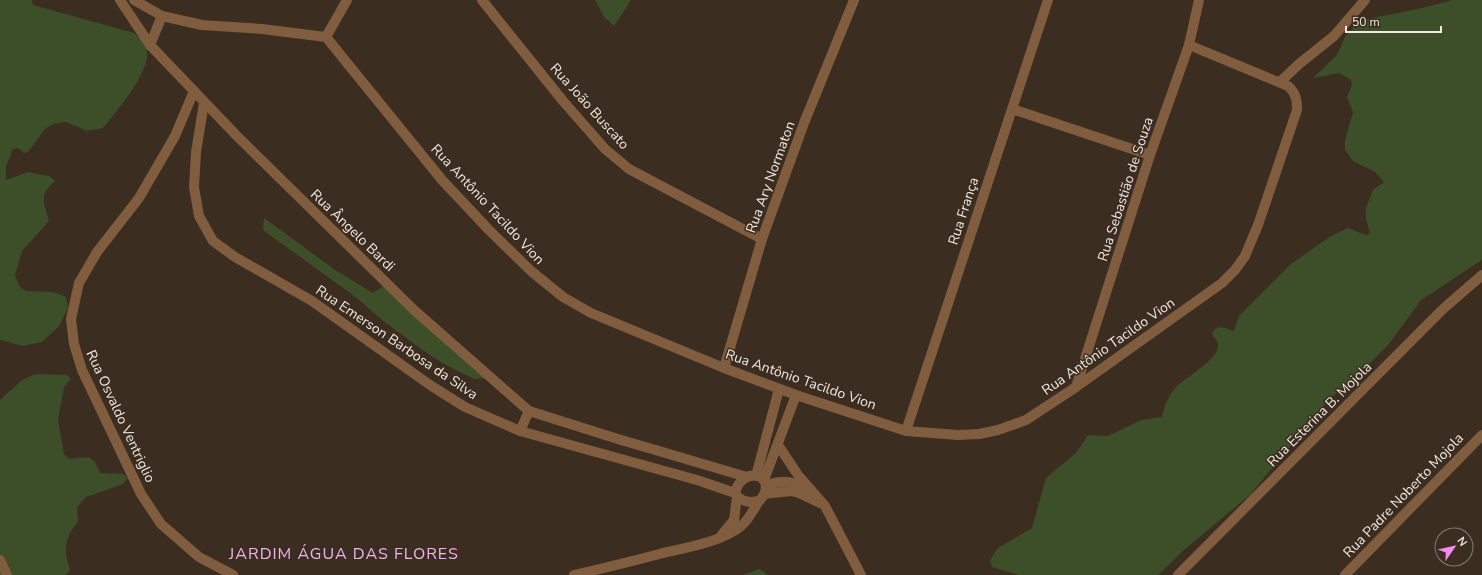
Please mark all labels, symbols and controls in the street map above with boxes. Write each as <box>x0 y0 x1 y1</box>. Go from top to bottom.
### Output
scale bar <box>1346 8 1441 34</box>
text: 50 m <box>1352 14 1380 30</box>
street label: Rua João Buscato <box>546 59 634 154</box>
street label: Rua Sebastião de Souza <box>1093 115 1158 264</box>
street label: Rua Ary Normaton <box>741 119 800 236</box>
street label: Rua Antônio Tacildo Vion <box>427 140 549 269</box>
street label: Rua França <box>944 175 983 247</box>
street label: Rua Ângelo Bardi <box>306 185 399 276</box>
street label: Rua Emerson Barbosa da Silva <box>312 281 482 404</box>
street label: Rua Antônio Tacildo Vion <box>1038 293 1179 400</box>
street label: Rua Antônio Tacildo Vion <box>723 345 879 414</box>
street label: Rua Osvaldo Ventriglio <box>81 347 160 486</box>
street label: Rua Esterina B. Mojola <box>1263 358 1376 471</box>
street label: Rua Padre Noberto Mojola <box>1339 429 1467 561</box>
north arrow <box>1434 527 1474 567</box>
district label: JARDIM ÁGUA DAS FLORES <box>228 543 459 565</box>

